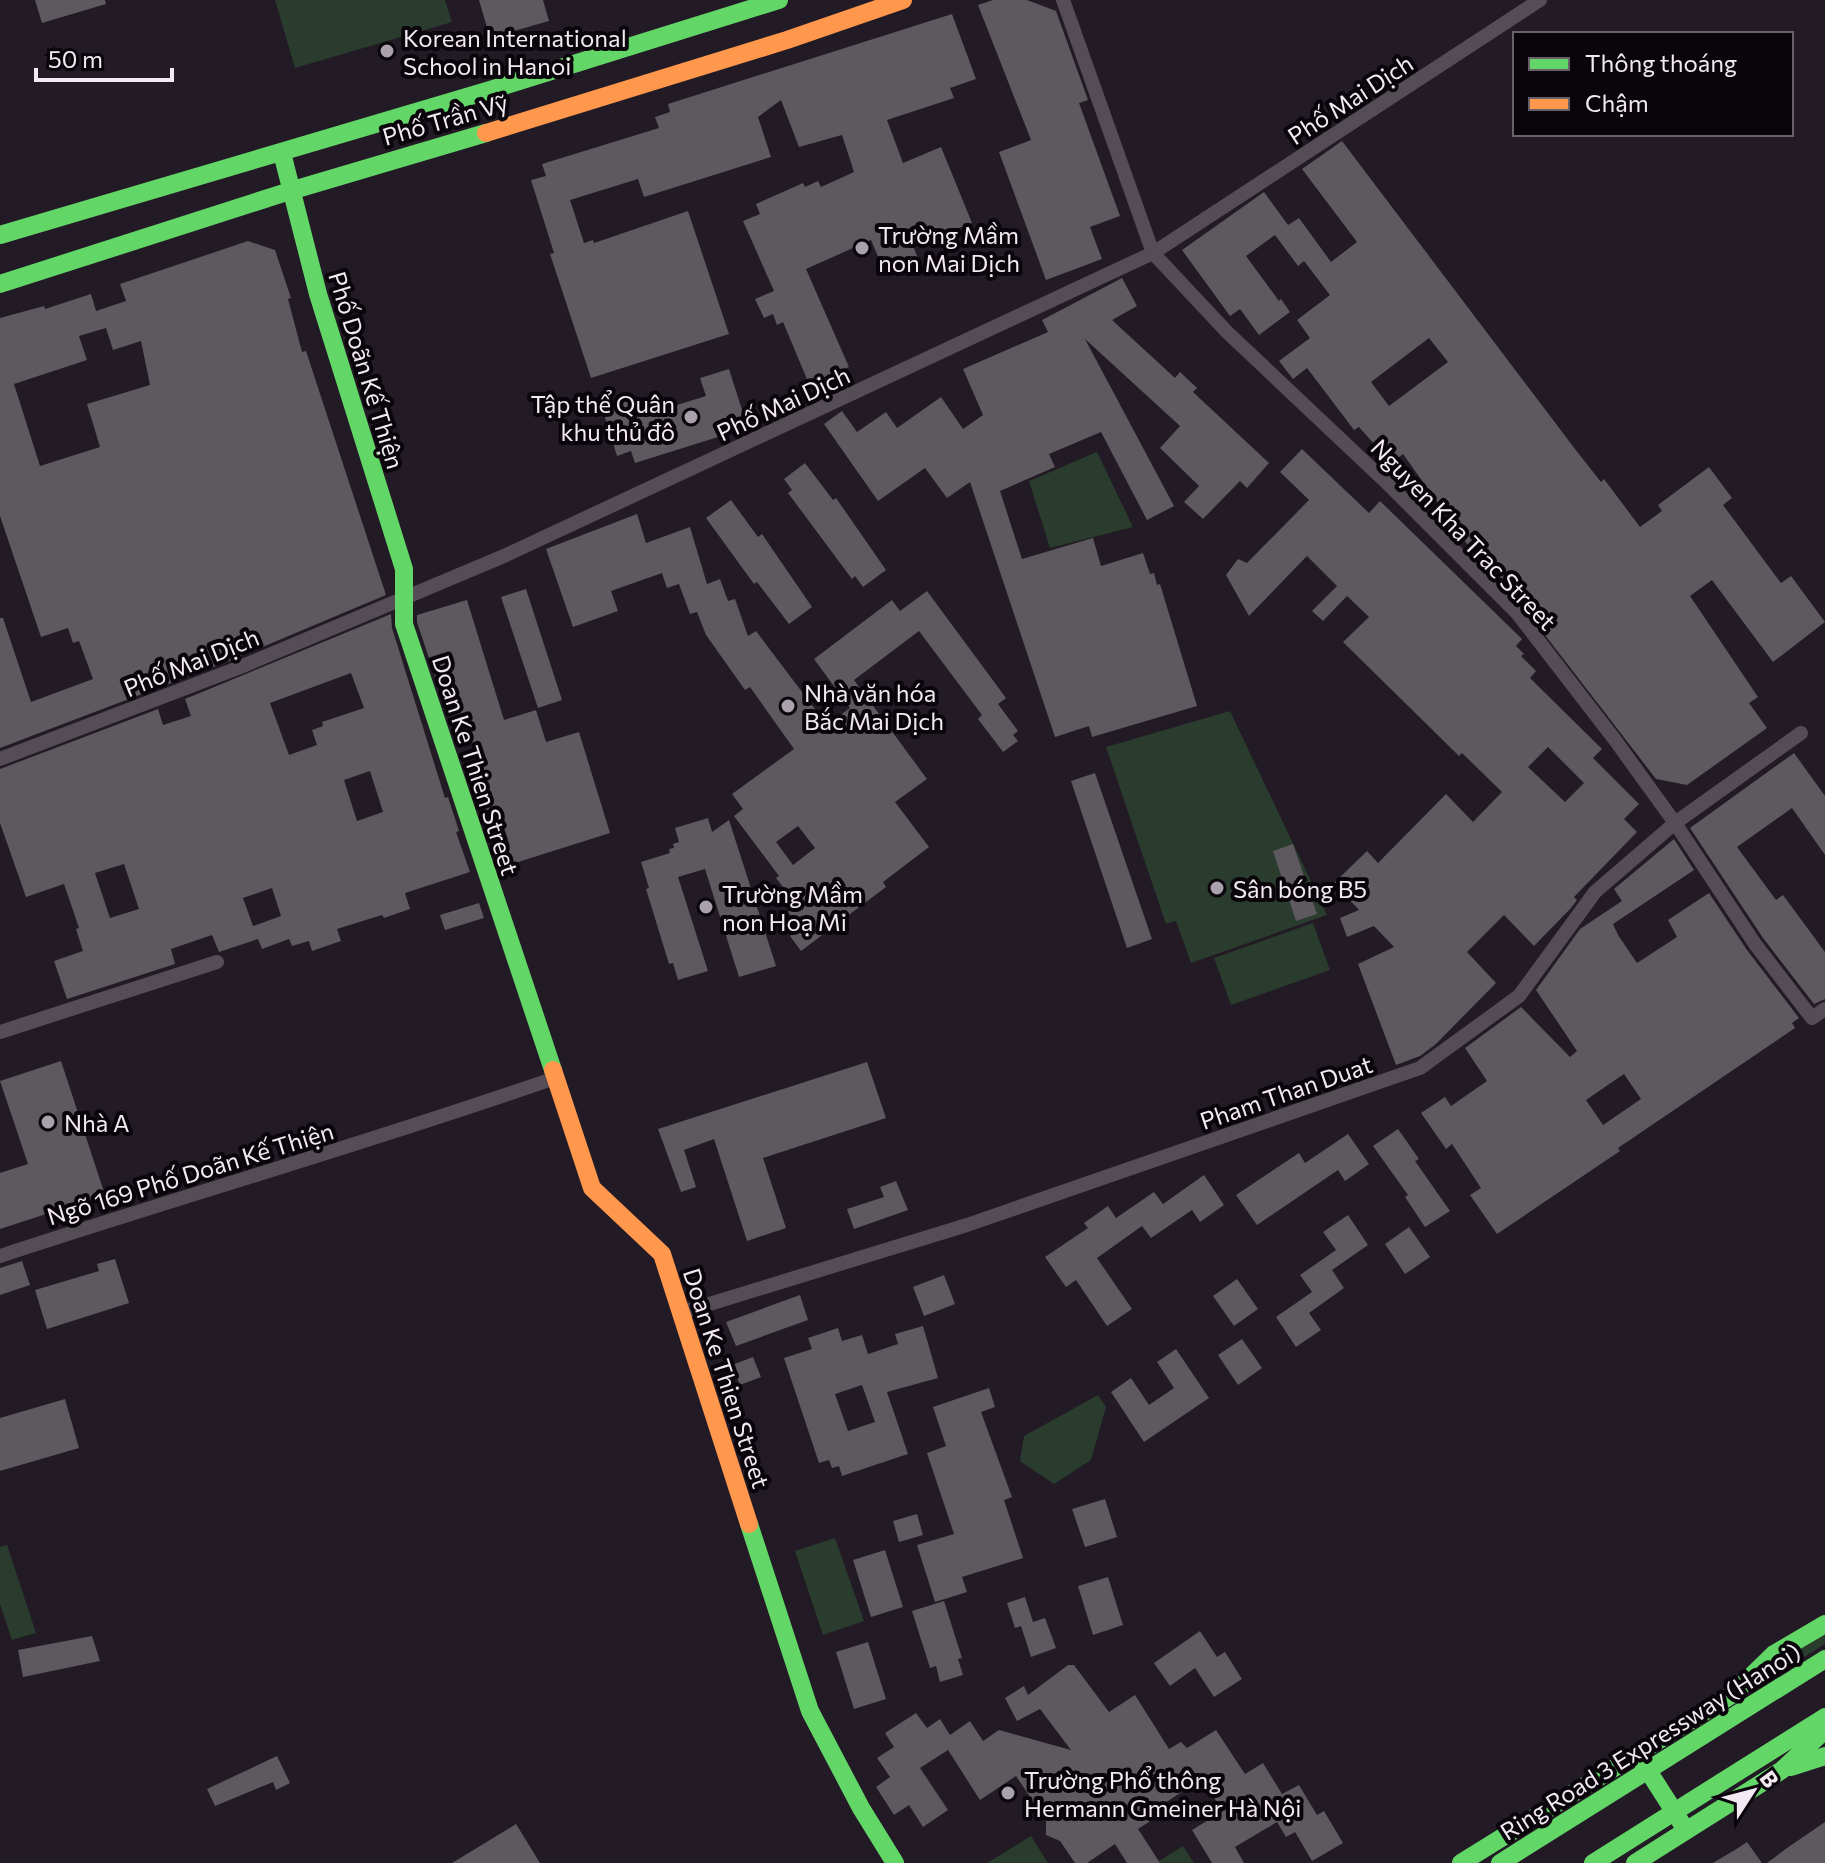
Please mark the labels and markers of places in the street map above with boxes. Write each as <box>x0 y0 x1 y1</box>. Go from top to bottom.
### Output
place label: Korean International School in Hanoi <box>403 23 627 80</box>
marker: Korean International School in Hanoi <box>378 42 396 60</box>
place label: Trường Mầm non Mai Dịch <box>878 220 1020 277</box>
marker: Trường Mầm non Mai Dịch <box>853 239 871 257</box>
place label: Tập thể Quân khu thủ đô <box>530 389 675 446</box>
marker: Tập thể Quân khu thủ đô <box>682 408 700 426</box>
place label: Nhà văn hóa Bắc Mai Dịch <box>804 678 944 735</box>
marker: Nhà văn hóa Bắc Mai Dịch <box>779 697 797 715</box>
place label: Sân bóng B5 <box>1233 874 1367 903</box>
place label: Trường Mầm non Hoạ Mi <box>722 879 863 936</box>
marker: Sân bóng B5 <box>1208 879 1226 897</box>
marker: Trường Mầm non Hoạ Mi <box>697 898 715 916</box>
place label: Nhà A <box>64 1108 129 1137</box>
marker: Nhà A <box>39 1113 57 1131</box>
place label: Trường Phổ thông Hermann Gmeiner Hà Nội <box>1024 1765 1301 1822</box>
marker: Trường Phổ thông Hermann Gmeiner Hà Nội <box>999 1784 1017 1802</box>

